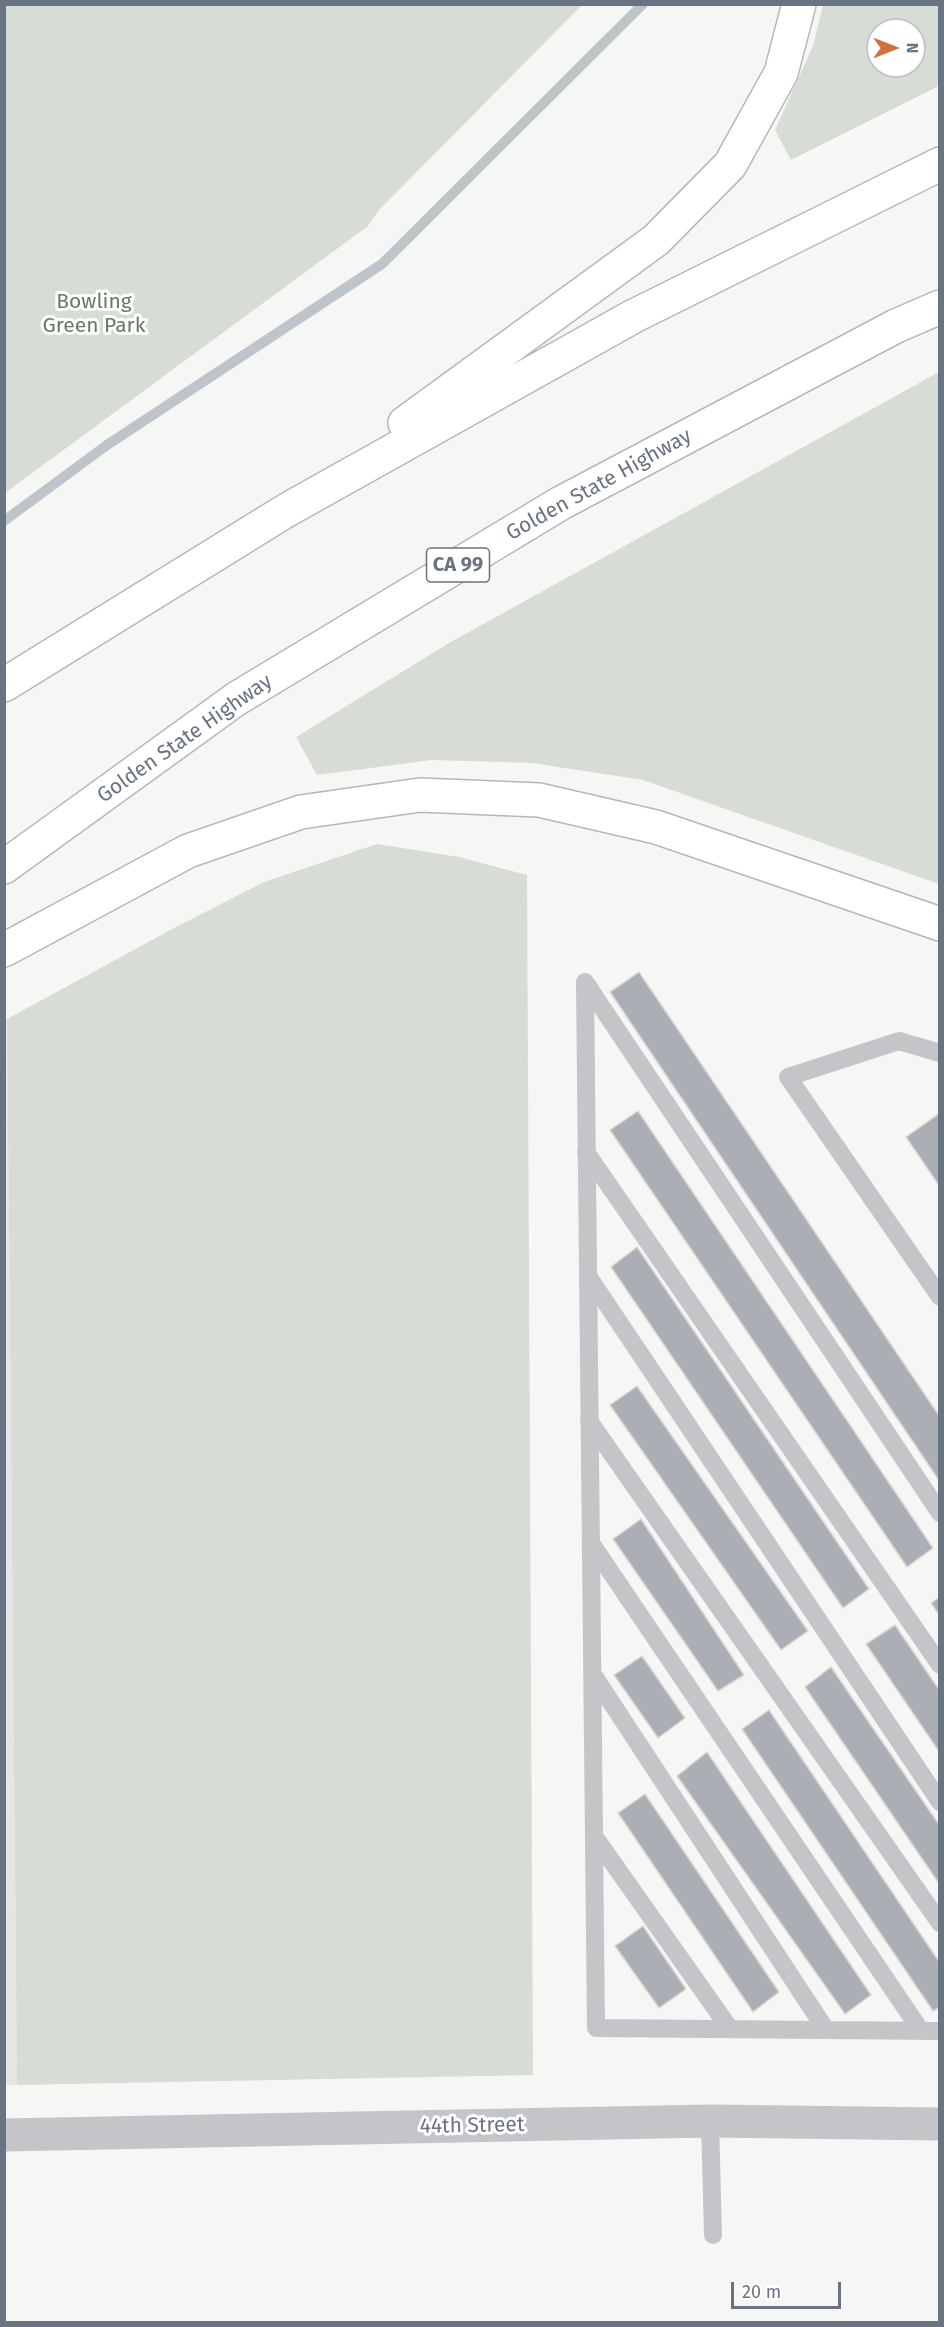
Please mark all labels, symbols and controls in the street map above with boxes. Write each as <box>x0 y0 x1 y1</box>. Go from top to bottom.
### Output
north arrow <box>866 18 926 78</box>
text: N <box>903 43 922 53</box>
park label: Bowling Green Park <box>43 289 145 339</box>
street label: Golden State Highway <box>502 424 696 546</box>
road number: CA 99 <box>426 548 490 582</box>
street label: Golden State Highway <box>93 669 277 809</box>
street label: 44th Street <box>419 2112 525 2140</box>
scale bar <box>734 2270 844 2308</box>
text: 20 m <box>742 2281 781 2303</box>

